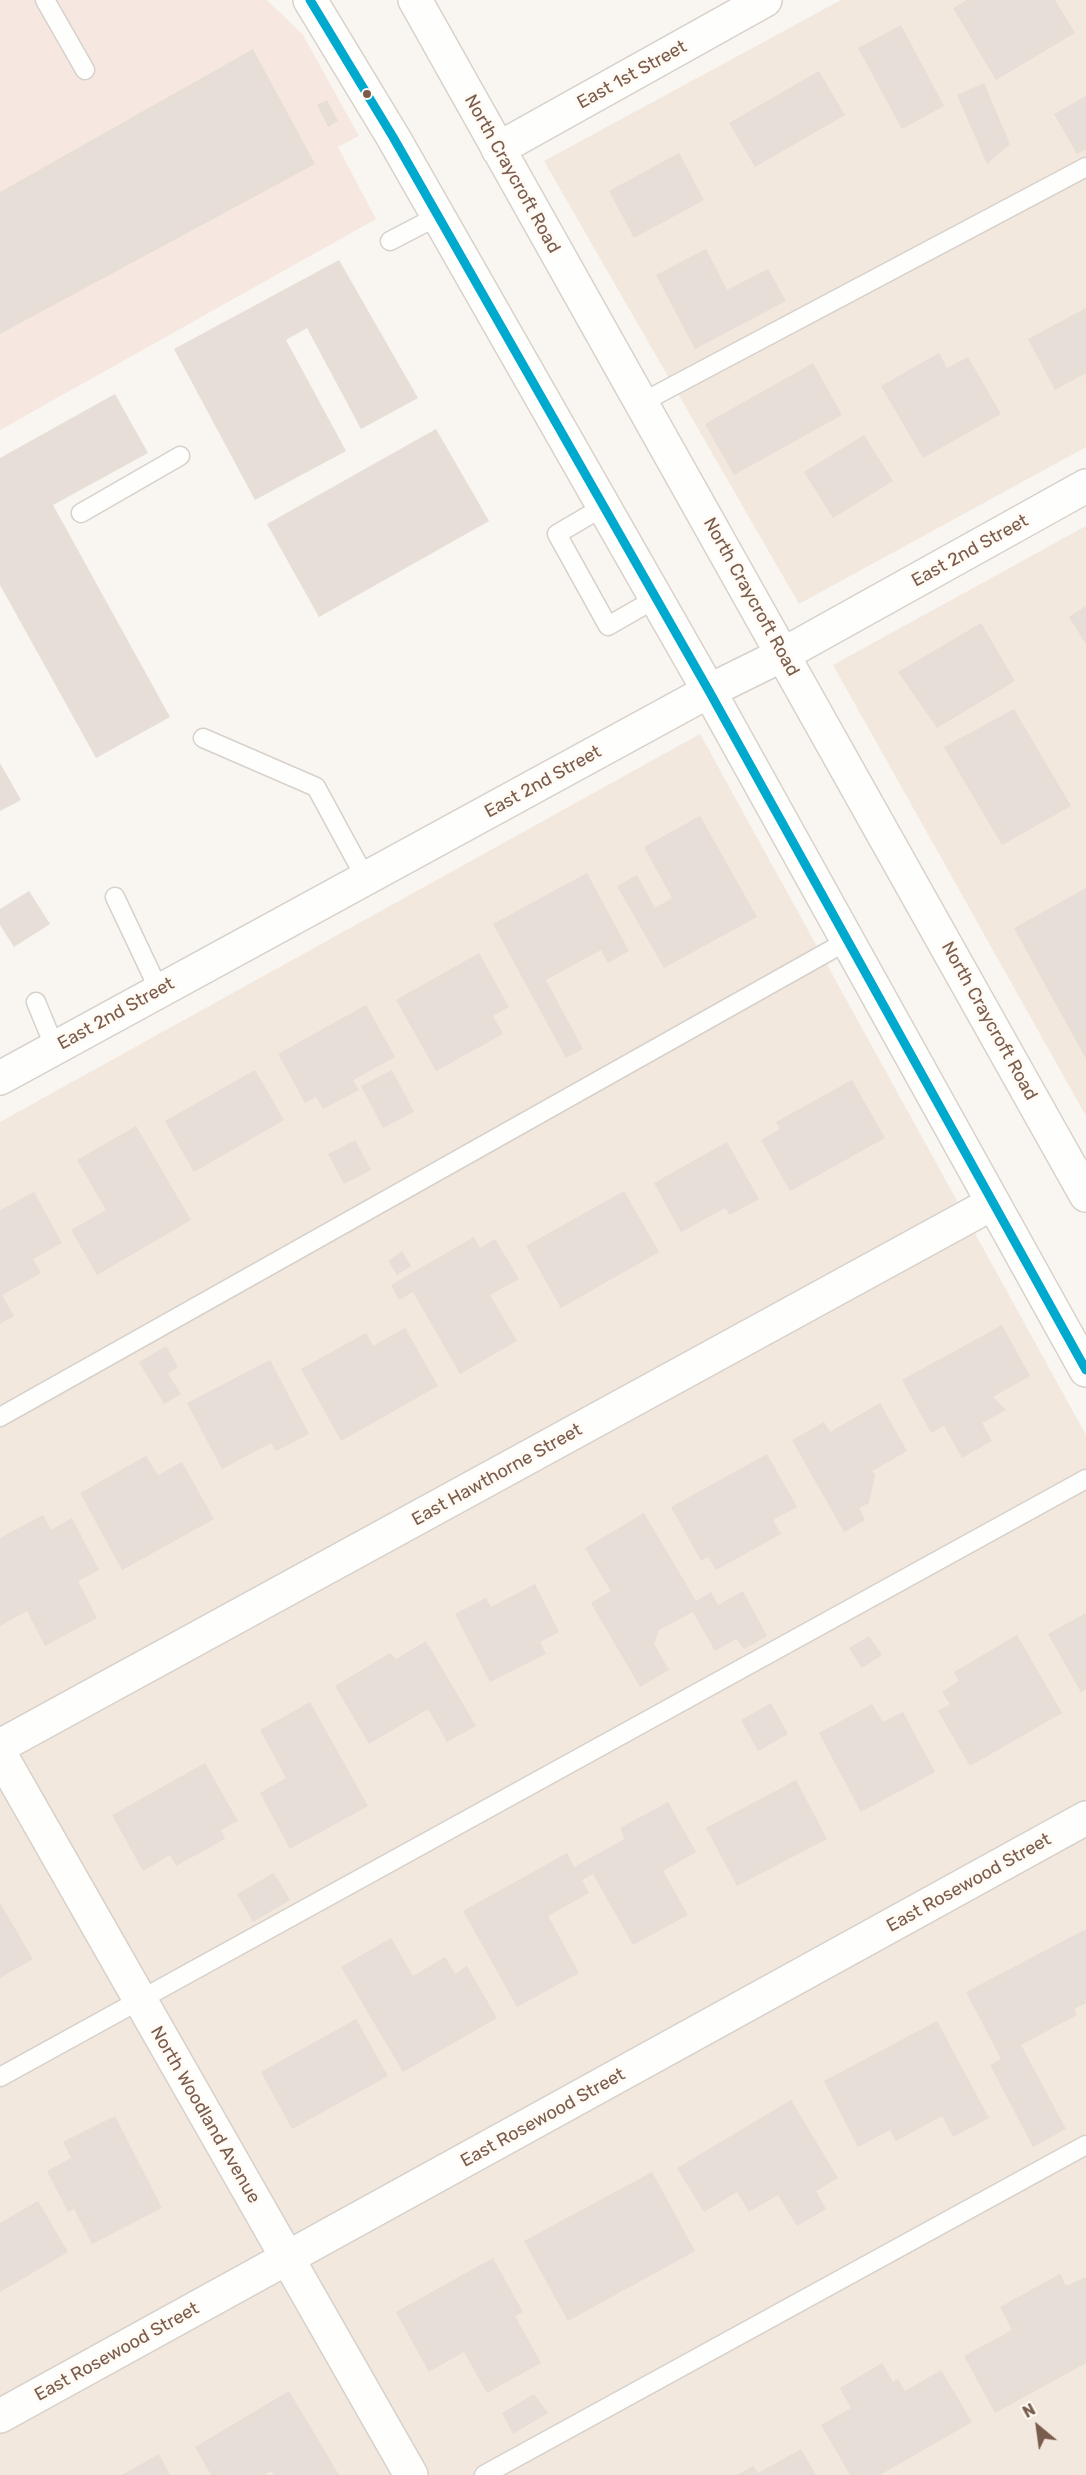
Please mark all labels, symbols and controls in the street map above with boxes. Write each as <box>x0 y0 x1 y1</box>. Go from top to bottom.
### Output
street label: East 1st Street <box>573 36 691 114</box>
unlabelled marker <box>361 88 373 100</box>
street label: North Craycroft Road <box>459 91 565 257</box>
street label: East 2nd Street <box>908 510 1032 592</box>
street label: North Craycroft Road <box>698 514 804 680</box>
street label: East 2nd Street <box>481 741 605 823</box>
street label: North Craycroft Road <box>936 938 1042 1104</box>
street label: East 2nd Street <box>54 973 178 1055</box>
street label: East Hawthorne Street <box>408 1419 586 1531</box>
street label: East Rosewood Street <box>883 1829 1055 1937</box>
street label: North Woodland Avenue <box>145 2023 265 2207</box>
street label: East Rosewood Street <box>457 2064 629 2172</box>
street label: East Rosewood Street <box>31 2298 203 2406</box>
north arrow <box>1008 2397 1068 2457</box>
text: N <box>1019 2400 1039 2422</box>

